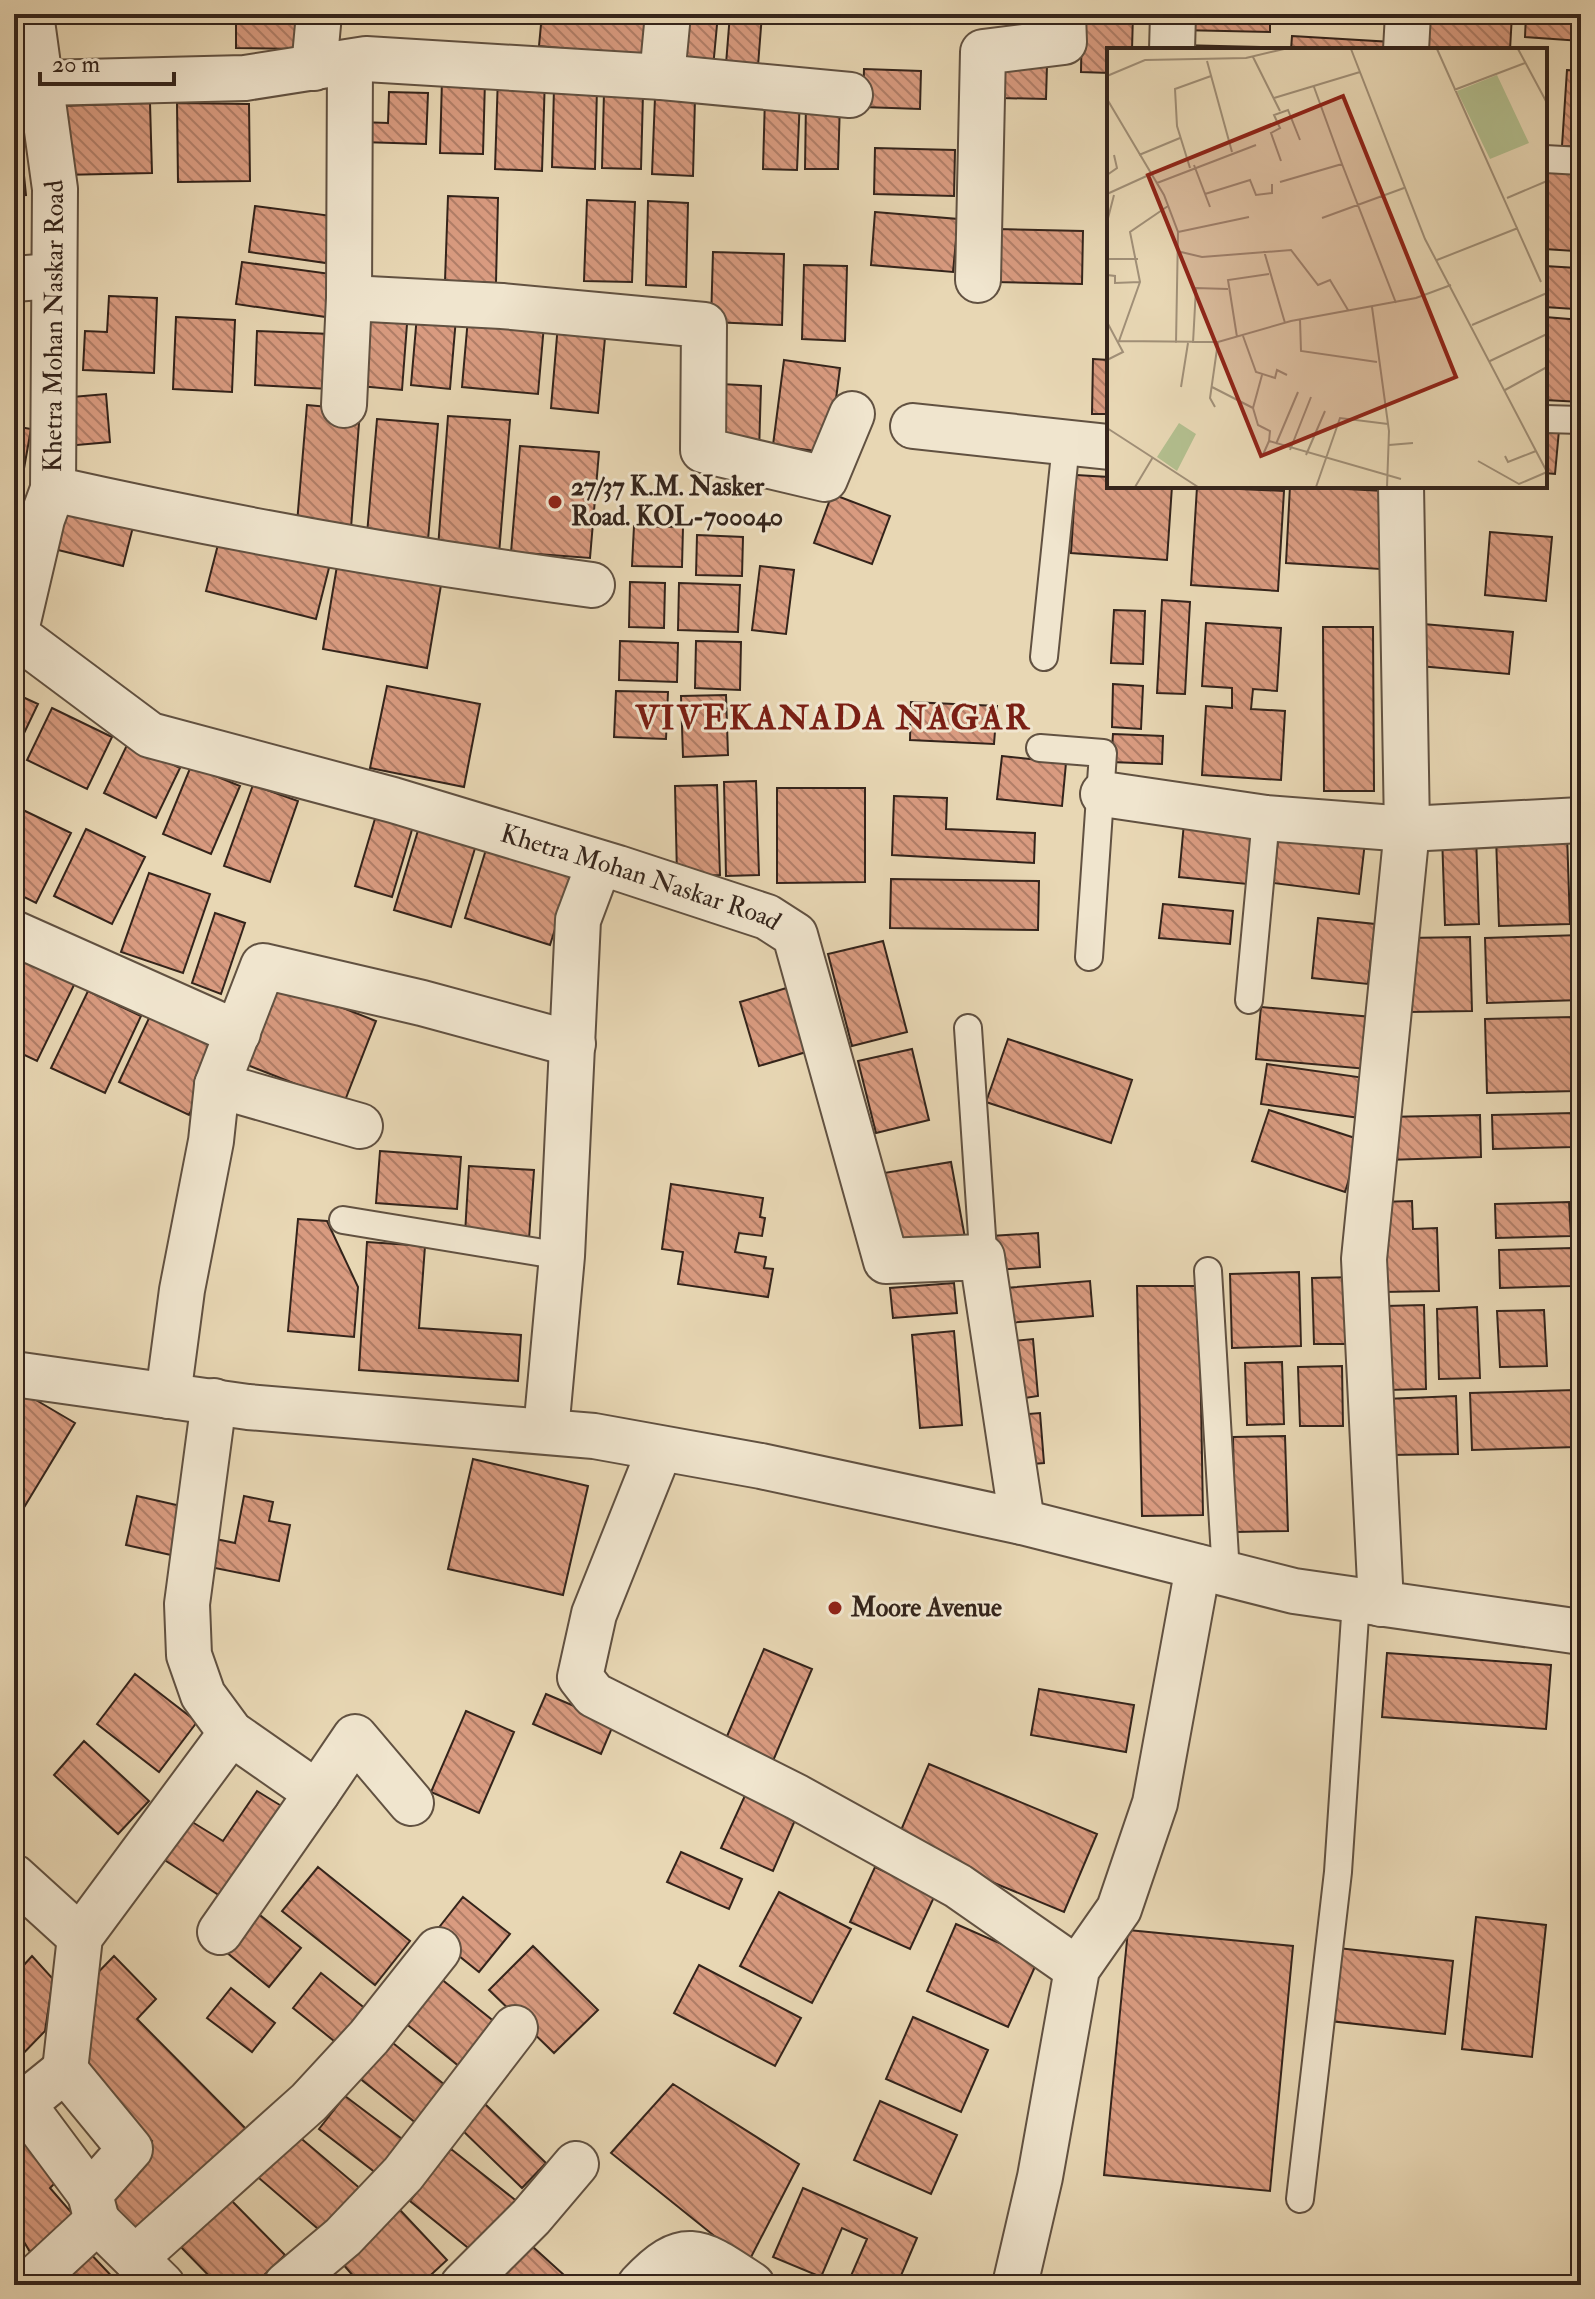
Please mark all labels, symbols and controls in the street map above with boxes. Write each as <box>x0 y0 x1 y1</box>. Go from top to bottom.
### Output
scale bar <box>40 36 174 86</box>
inset map <box>1107 48 1547 488</box>
text: 20 m <box>52 49 101 80</box>
street label: Khetra Mohan Naskar Road <box>37 178 71 472</box>
place label: 27/37 K.M. Nasker Road. KOL-700040 <box>571 471 783 533</box>
marker: 27/37 K.M. Nasker Road. KOL-700040 <box>546 493 564 511</box>
district label: VIVEKANADA NAGAR <box>634 697 1031 740</box>
street label: Khetra Mohan Naskar Road <box>497 817 787 938</box>
place label: Moore Avenue <box>850 1592 1002 1624</box>
marker: Moore Avenue <box>826 1599 844 1617</box>

